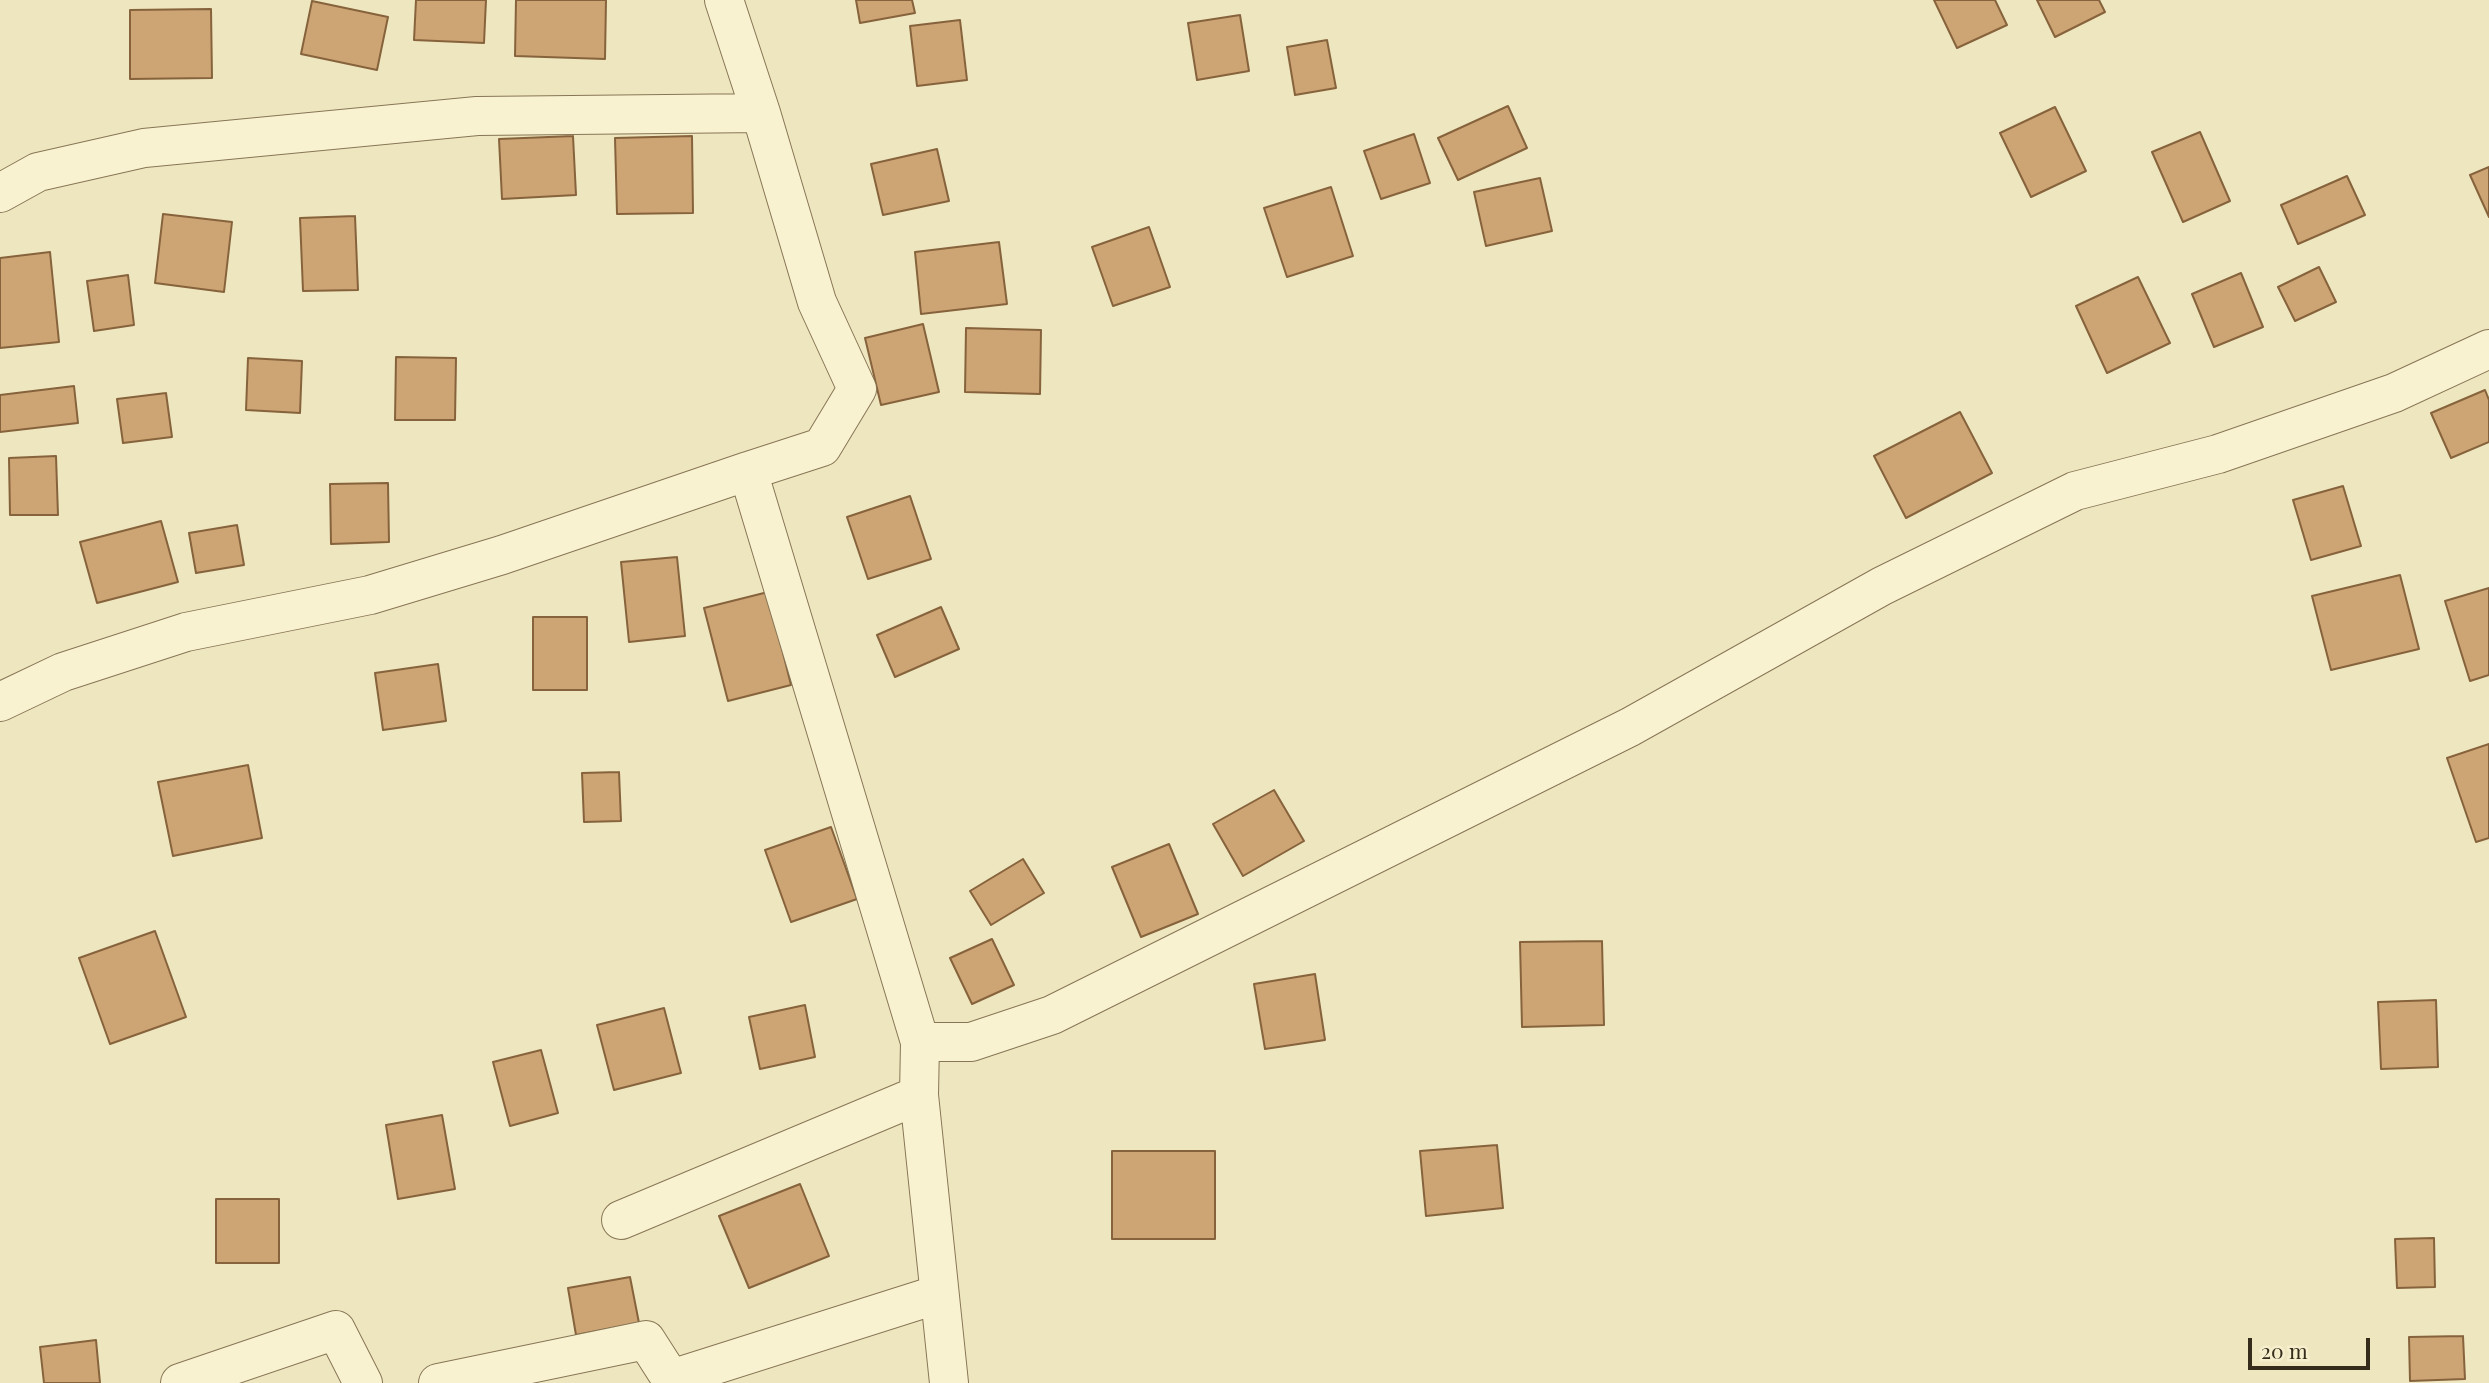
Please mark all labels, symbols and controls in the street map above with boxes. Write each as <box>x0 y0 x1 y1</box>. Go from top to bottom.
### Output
scale bar <box>2251 1324 2374 1368</box>
text: 20 m <box>2261 1336 2308 1364</box>

